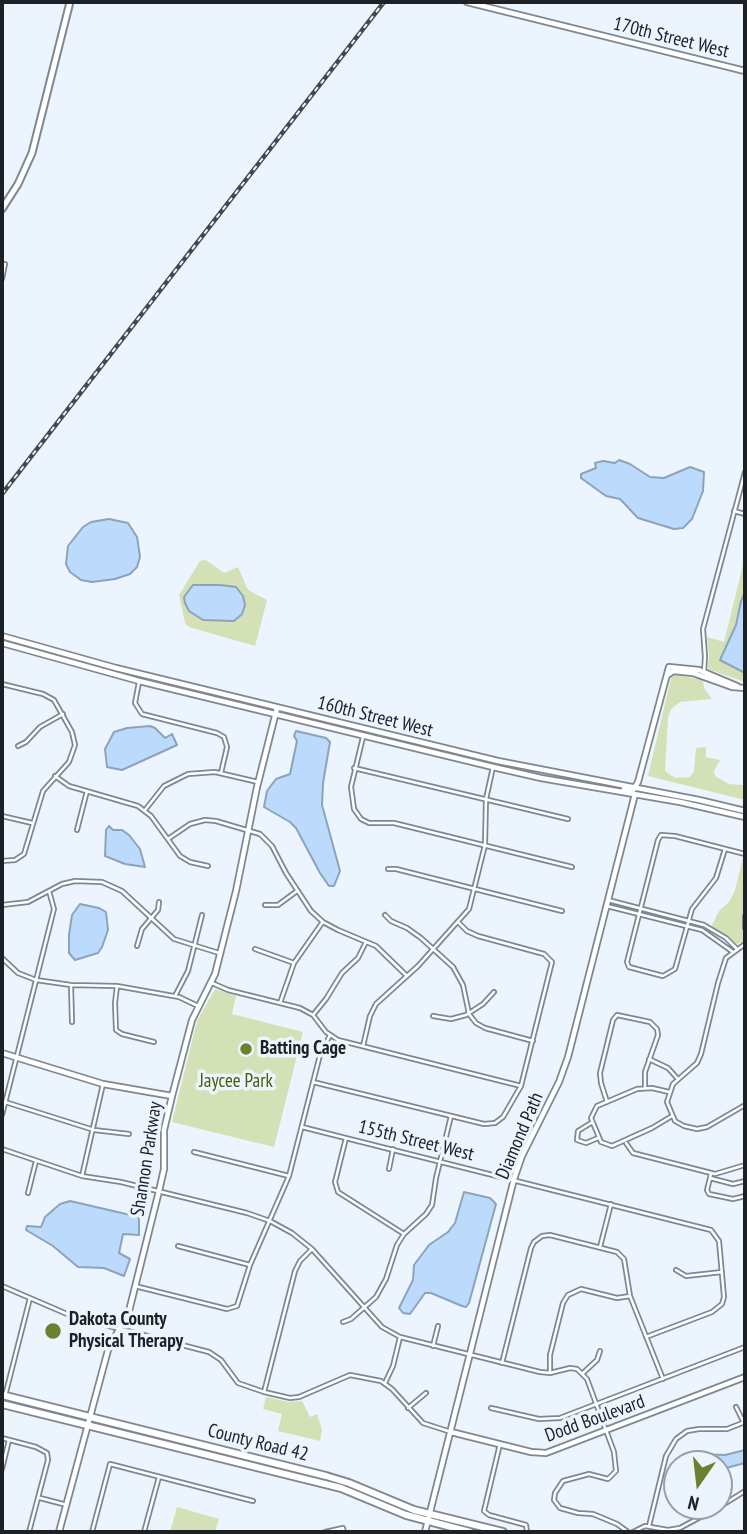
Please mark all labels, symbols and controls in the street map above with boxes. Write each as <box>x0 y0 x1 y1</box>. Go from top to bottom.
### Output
street label: 170th Street West <box>611 13 731 63</box>
street label: 160th Street West <box>315 692 435 742</box>
place label: Batting Cage <box>260 1038 346 1060</box>
marker: Batting Cage <box>238 1041 254 1057</box>
park label: Jaycee Park <box>199 1071 273 1093</box>
street label: Diamond Path <box>492 1089 548 1183</box>
street label: Shannon Parkway <box>127 1100 167 1218</box>
street label: 155th Street West <box>356 1116 476 1166</box>
place label: Dakota County Physical Therapy <box>69 1309 183 1353</box>
marker: Dakota County Physical Therapy <box>43 1321 63 1341</box>
street label: Dodd Boulevard <box>542 1390 648 1448</box>
street label: County Road 42 <box>205 1420 311 1466</box>
north arrow <box>663 1450 733 1520</box>
text: N <box>686 1491 701 1516</box>

